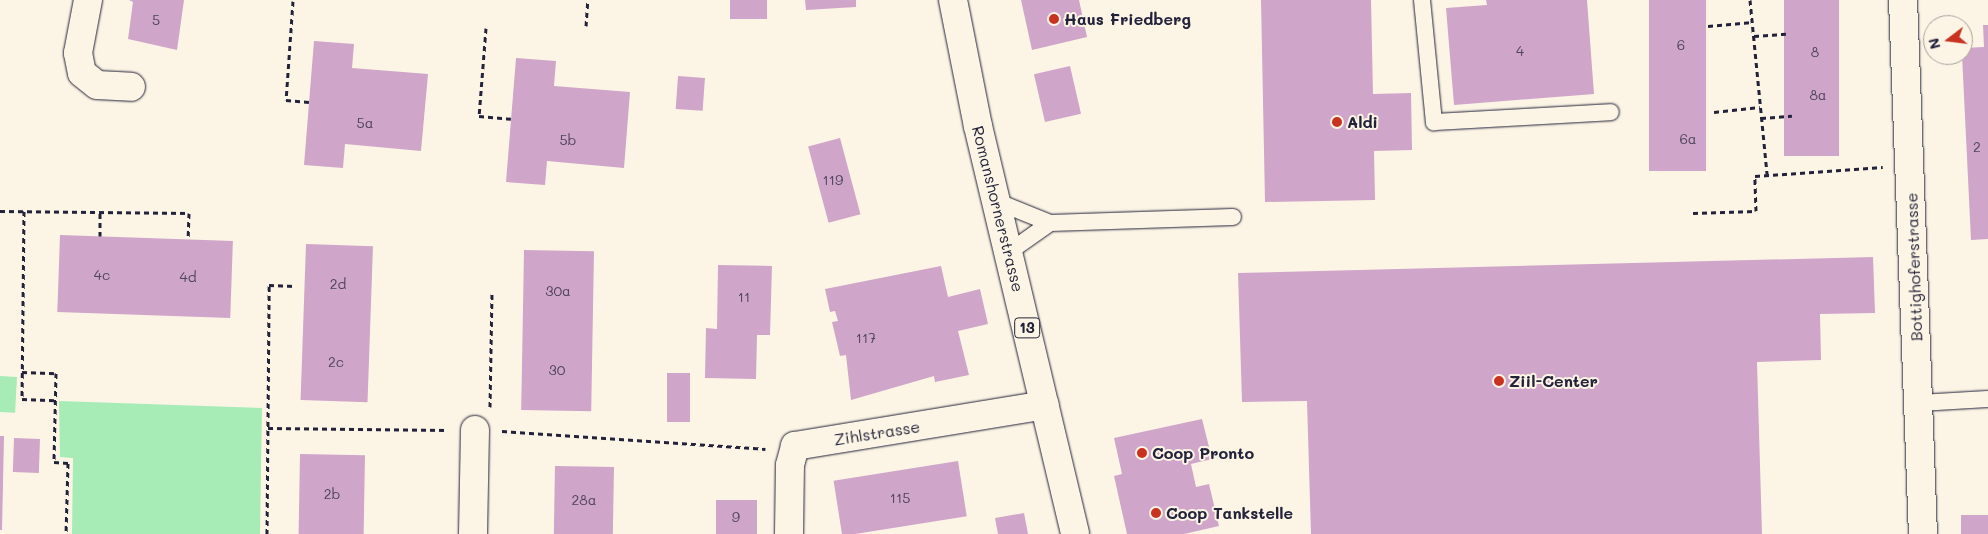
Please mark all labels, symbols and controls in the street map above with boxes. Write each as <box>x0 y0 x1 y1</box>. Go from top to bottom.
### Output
place label: Haus Friedberg <box>1064 9 1191 29</box>
house number: 5 <box>152 12 160 28</box>
marker: Haus Friedberg <box>1048 13 1060 25</box>
north arrow <box>1923 15 1973 65</box>
text: N <box>1923 36 1945 51</box>
house number: 6 <box>1677 37 1685 53</box>
house number: 4 <box>1516 43 1524 59</box>
house number: 8 <box>1811 44 1819 60</box>
house number: 8a <box>1809 87 1827 103</box>
place label: Aldi <box>1347 112 1378 132</box>
house number: 5a <box>357 115 373 131</box>
marker: Aldi <box>1331 116 1343 128</box>
street label: Romanshornerstrasse <box>968 124 1028 294</box>
house number: 6a <box>1679 131 1697 147</box>
house number: 5b <box>559 132 577 148</box>
house number: 2 <box>1973 139 1981 155</box>
house number: 119 <box>823 172 843 188</box>
street label: Bottighoferstrasse <box>1902 192 1926 342</box>
house number: 4c <box>94 267 110 283</box>
house number: 4d <box>179 269 197 285</box>
house number: 2d <box>330 276 346 292</box>
house number: 30a <box>545 283 571 299</box>
house number: 11 <box>738 289 750 305</box>
road number: 13 <box>1013 316 1041 340</box>
house number: 117 <box>856 330 876 346</box>
house number: 2c <box>328 354 344 370</box>
house number: 30 <box>549 362 565 378</box>
place label: Ziil-Center <box>1509 371 1598 391</box>
marker: Ziil-Center <box>1493 375 1505 387</box>
street label: Zihlstrasse <box>833 417 921 449</box>
place label: Coop Pronto <box>1152 443 1254 463</box>
marker: Coop Pronto <box>1136 447 1148 459</box>
house number: 2b <box>324 486 340 502</box>
house number: 115 <box>890 490 910 506</box>
house number: 28a <box>572 492 596 508</box>
place label: Coop Tankstelle <box>1166 503 1293 523</box>
marker: Coop Tankstelle <box>1150 507 1162 519</box>
house number: 9 <box>732 509 740 525</box>

